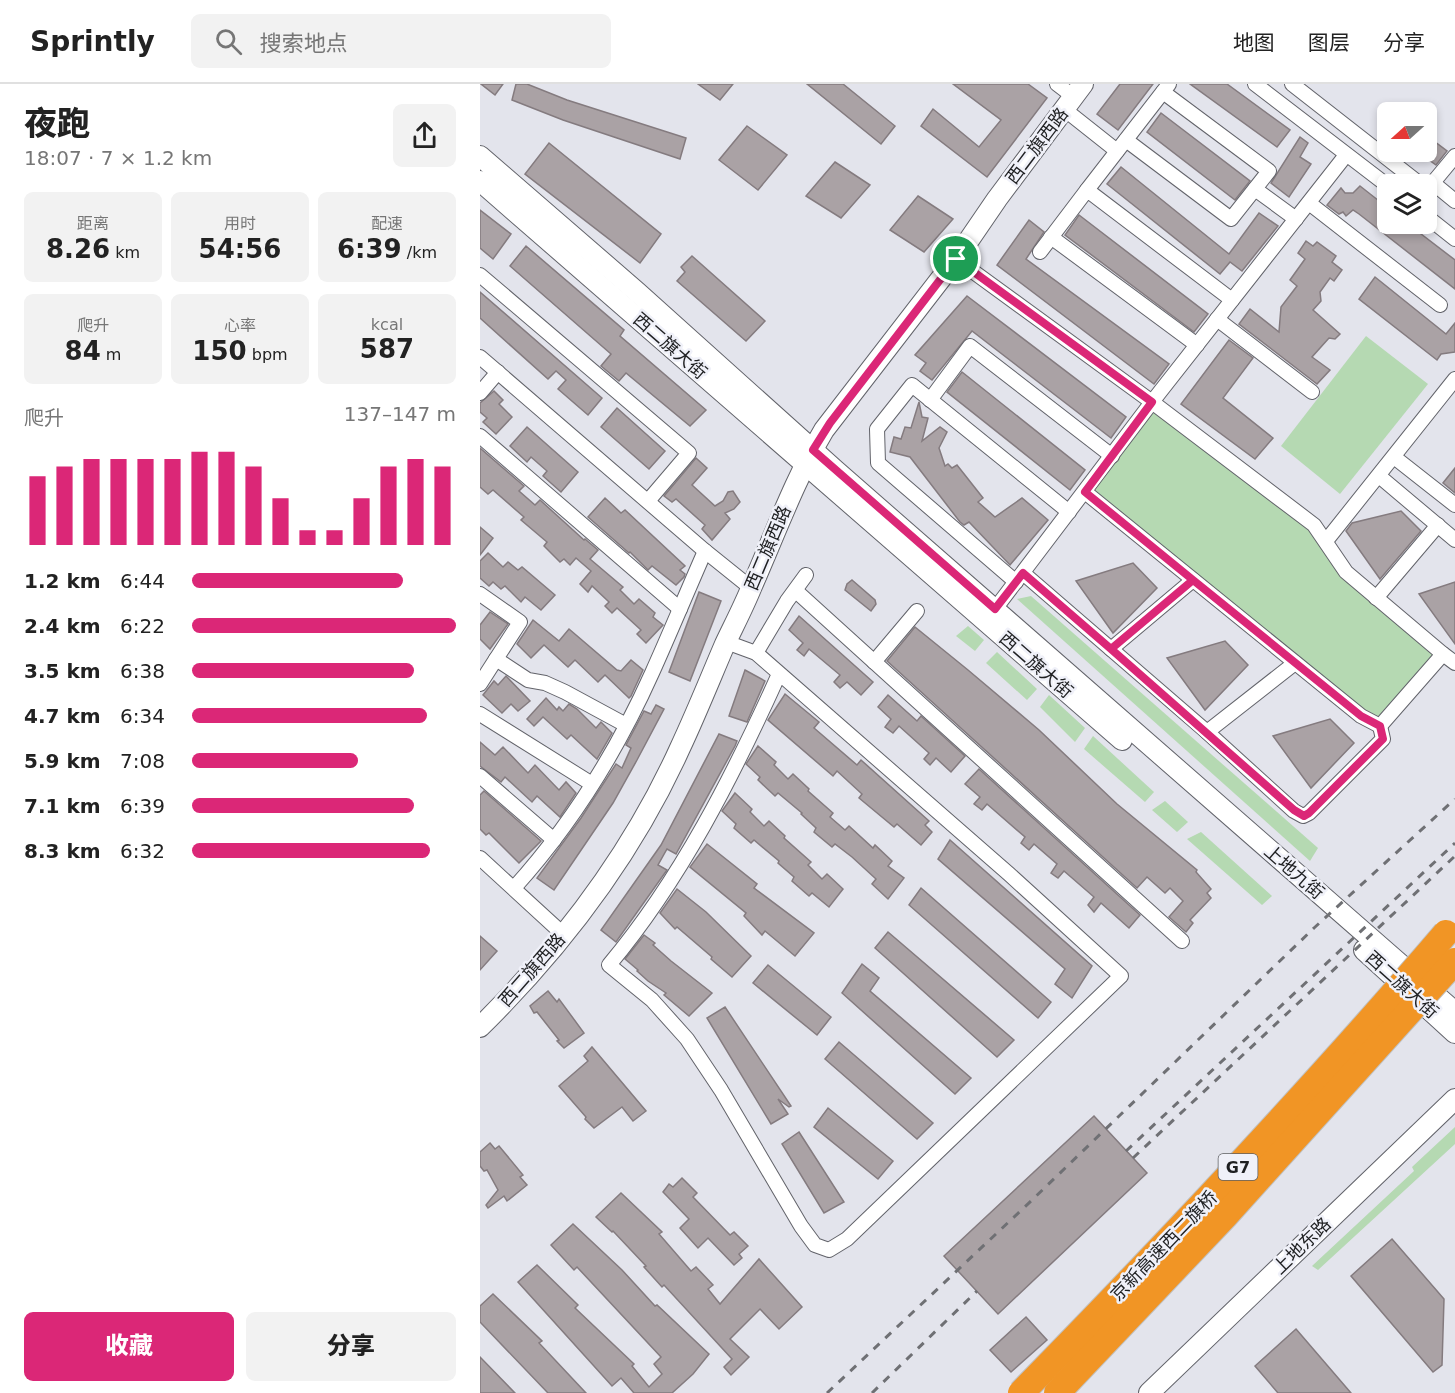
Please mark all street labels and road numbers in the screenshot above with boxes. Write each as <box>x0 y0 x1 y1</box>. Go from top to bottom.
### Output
street label: 西二旗西路 <box>1001 103 1072 188</box>
street label: 西二旗大街 <box>629 308 711 383</box>
street label: 西二旗西路 <box>740 502 795 593</box>
street label: 西二旗大街 <box>995 627 1077 702</box>
street label: 上地九街 <box>1260 840 1328 903</box>
street label: 西二旗西路 <box>494 929 569 1011</box>
street label: 西二旗大街 <box>1362 947 1443 1023</box>
road number: G7 <box>1218 1154 1257 1180</box>
street label: 京新高速西二旗桥 <box>1106 1187 1221 1305</box>
street label: 上地东路 <box>1268 1213 1335 1278</box>

